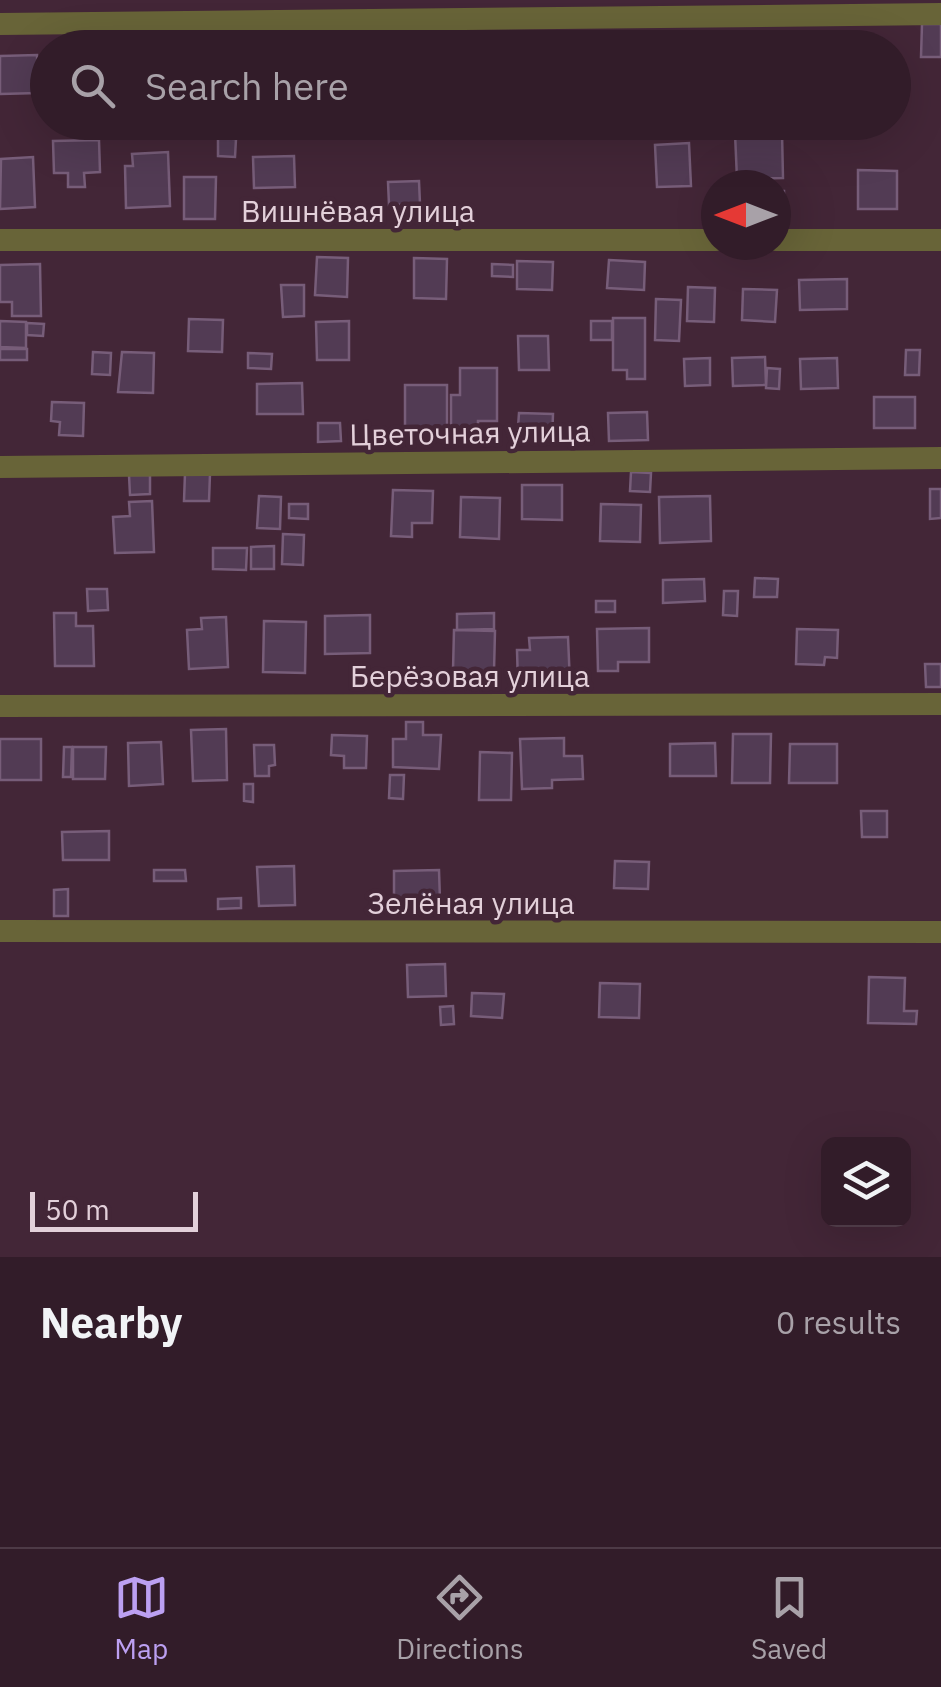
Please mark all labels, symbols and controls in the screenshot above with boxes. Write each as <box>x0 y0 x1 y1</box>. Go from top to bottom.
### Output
search box <box>30 30 911 140</box>
icon: search <box>65 58 120 113</box>
text: Search here <box>145 61 349 110</box>
north arrow <box>701 170 791 260</box>
street label: Вишнёвая улица <box>241 191 475 230</box>
street label: Цветочная улица <box>349 410 591 454</box>
street label: Берёзовая улица <box>350 656 590 695</box>
street label: Зелёная улица <box>367 883 575 922</box>
map controls <box>821 1137 911 1227</box>
button: layers <box>821 1137 911 1227</box>
scale bar <box>30 1187 198 1232</box>
text: 50 m <box>45 1191 110 1228</box>
text: Nearby <box>40 1295 182 1350</box>
text: 0 results <box>776 1301 901 1343</box>
tab: Map <box>114 1570 169 1667</box>
tab: Directions <box>396 1570 524 1667</box>
tab: Saved <box>751 1570 827 1667</box>

